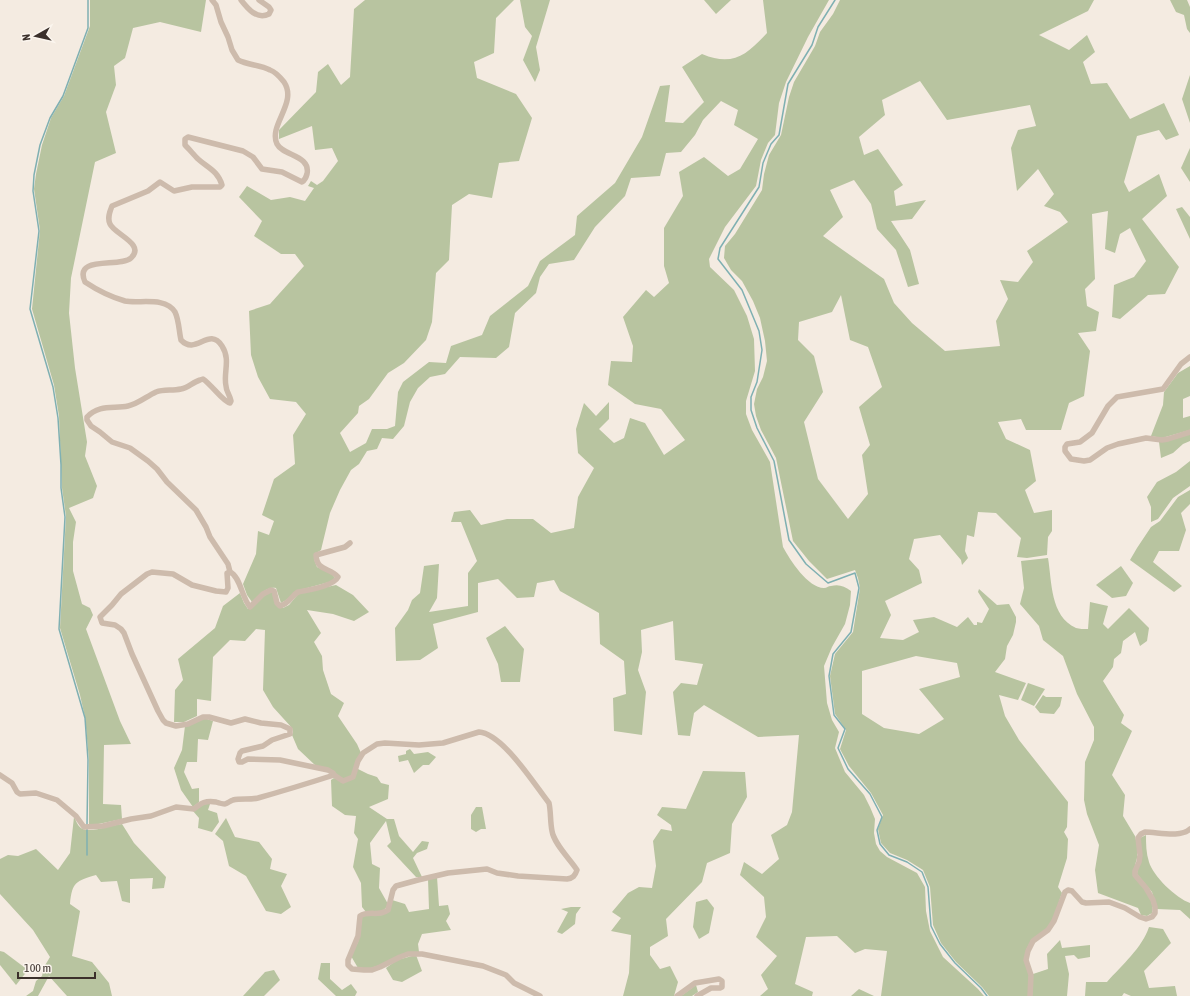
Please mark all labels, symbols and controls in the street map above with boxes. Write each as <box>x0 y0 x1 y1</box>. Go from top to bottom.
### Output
north arrow <box>16 16 56 56</box>
text: N <box>20 33 32 41</box>
scale bar <box>18 954 95 980</box>
text: 100 m <box>24 961 51 975</box>

